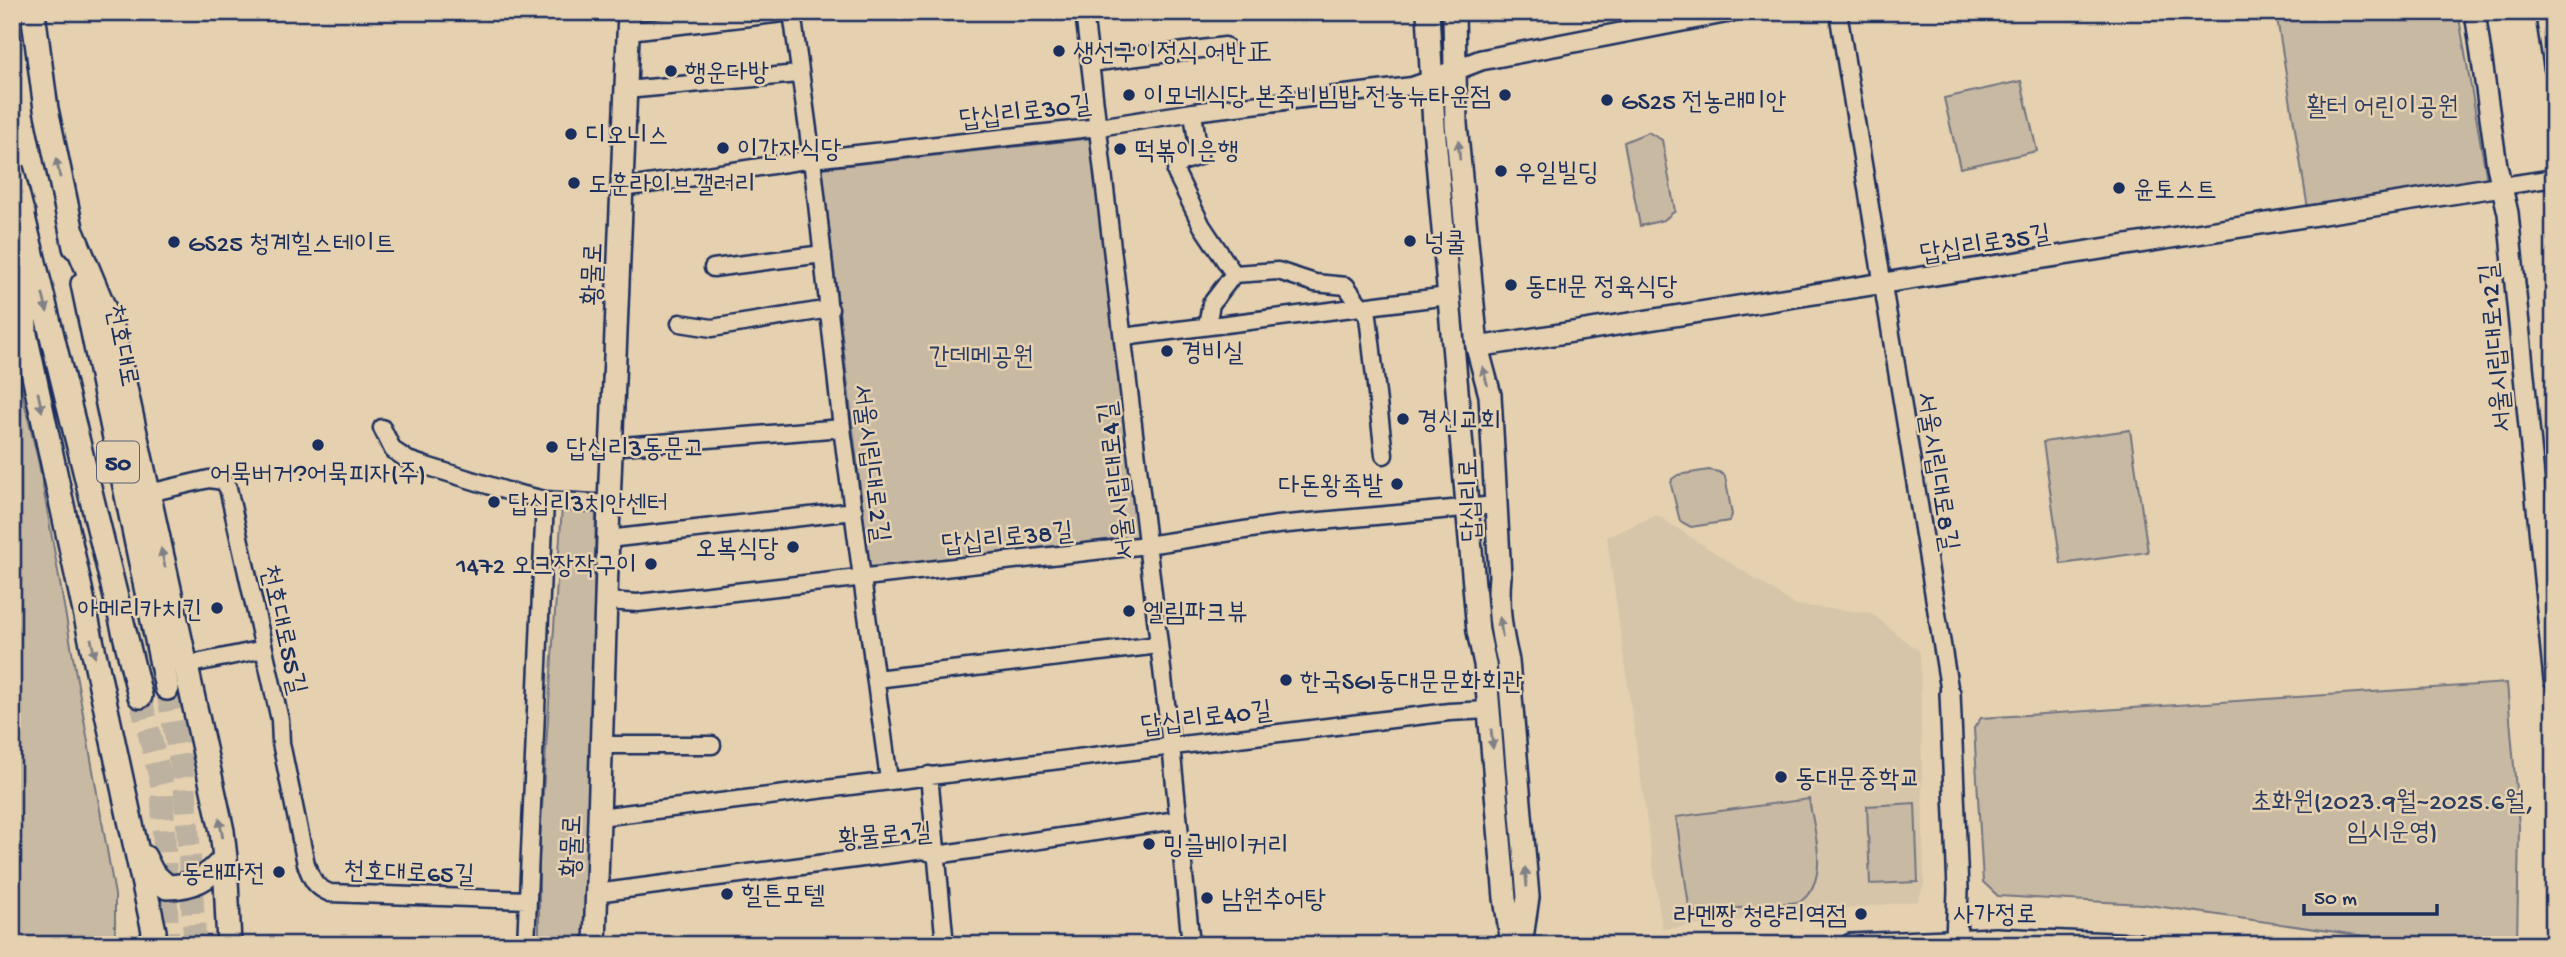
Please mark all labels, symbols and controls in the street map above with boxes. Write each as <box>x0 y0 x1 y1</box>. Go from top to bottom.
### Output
place label: 생선구이정식 어반正 <box>1073 40 1273 71</box>
marker: 생선구이정식 어반正 <box>1051 43 1067 59</box>
place label: 행운다방 <box>685 60 769 91</box>
marker: 행운다방 <box>663 63 679 79</box>
place label: 이모네식당 <box>1143 84 1248 115</box>
place label: 본죽비빔밥 전농뉴타운점 <box>1255 84 1491 115</box>
marker: 이모네식당 <box>1121 87 1137 103</box>
marker: 본죽비빔밥 전농뉴타운점 <box>1497 87 1513 103</box>
place label: GS25 전농래미안 <box>1621 89 1787 120</box>
street label: 답십리로30길 <box>958 91 1093 138</box>
marker: GS25 전농래미안 <box>1599 92 1615 108</box>
park label: 활터 어린이공원 <box>2306 93 2458 125</box>
place label: 디오니스 <box>585 123 669 154</box>
marker: 디오니스 <box>563 126 579 142</box>
place label: 이간자식당 <box>737 137 842 168</box>
place label: 떡볶이은행 <box>1134 138 1239 169</box>
one-way arrow <box>1453 139 1464 161</box>
marker: 이간자식당 <box>715 140 731 156</box>
marker: 떡볶이은행 <box>1112 141 1128 157</box>
one-way arrow <box>53 157 64 179</box>
place label: 우일빌딩 <box>1515 160 1599 191</box>
marker: 우일빌딩 <box>1493 163 1509 179</box>
place label: 도훈라이브갤러리 <box>588 171 755 203</box>
marker: 도훈라이브갤러리 <box>566 175 582 191</box>
place label: 윤토스트 <box>2133 177 2217 208</box>
marker: 윤토스트 <box>2111 180 2127 196</box>
street label: 답십리로35길 <box>1918 221 2053 272</box>
place label: 넝쿨 <box>1424 230 1466 261</box>
place label: GS25 청계힐스테이트 <box>188 231 396 262</box>
marker: 넝쿨 <box>1402 233 1418 249</box>
marker: GS25 청계힐스테이트 <box>166 234 182 250</box>
street label: 황물로 <box>578 242 612 306</box>
street label: 서울시립대로12길 <box>2476 262 2521 433</box>
place label: 동대문 정육식당 <box>1525 274 1678 305</box>
marker: 동대문 정육식당 <box>1503 277 1519 293</box>
one-way arrow <box>40 292 51 314</box>
street label: 천호대로 <box>96 302 143 390</box>
place label: 경비실 <box>1181 340 1244 371</box>
marker: 경비실 <box>1159 343 1175 359</box>
park label: 간데메공원 <box>929 344 1033 375</box>
one-way arrow <box>1479 365 1490 387</box>
street label: 서울시립대로2길 <box>843 383 894 545</box>
street label: 서울시립대로8길 <box>1907 390 1962 554</box>
one-way arrow <box>34 391 45 413</box>
street label: 서울시립대로4길 <box>1094 400 1145 561</box>
place label: 경신교회 <box>1417 408 1501 439</box>
marker: 경신교회 <box>1395 411 1411 427</box>
place label: 답십리3동문고 <box>566 436 705 467</box>
marker: 어묵버거?어묵피자(주) <box>310 437 326 453</box>
marker: 답십리3동문고 <box>544 439 560 455</box>
road number: 50 <box>97 442 139 482</box>
street label: 답십리로 <box>1456 457 1489 542</box>
place label: 어묵버거?어묵피자(주) <box>210 461 426 492</box>
place label: 다돈왕족발 <box>1278 473 1383 504</box>
marker: 다돈왕족발 <box>1389 476 1405 492</box>
place label: 답십리3치안센터 <box>508 491 668 522</box>
marker: 답십리3치안센터 <box>486 494 502 510</box>
street label: 답십리로38길 <box>940 518 1075 563</box>
place label: 오복식당 <box>695 536 779 567</box>
marker: 오복식당 <box>785 539 801 555</box>
one-way arrow <box>157 547 168 569</box>
place label: 1472 오크장작구이 <box>455 553 637 584</box>
marker: 1472 오크장작구이 <box>643 556 659 572</box>
street label: 천호대로55길 <box>251 562 311 698</box>
place label: 아메리카치킨 <box>77 597 203 628</box>
marker: 아메리카치킨 <box>209 600 225 616</box>
place label: 엘림파크뷰 <box>1143 600 1248 631</box>
marker: 엘림파크뷰 <box>1121 603 1137 619</box>
one-way arrow <box>1495 615 1506 637</box>
one-way arrow <box>88 637 99 659</box>
place label: 한국SGI동대문문화회관 <box>1300 669 1523 700</box>
marker: 한국SGI동대문문화회관 <box>1278 672 1294 688</box>
street label: 답십리로40길 <box>1139 697 1274 744</box>
one-way arrow <box>1487 728 1498 750</box>
place label: 동대문중학교 <box>1795 766 1921 797</box>
marker: 동대문중학교 <box>1773 769 1789 785</box>
park label: 초화원(2023.9월~2025.6월, 임시운영) <box>2251 789 2533 850</box>
street label: 황물로 <box>557 814 591 878</box>
one-way arrow <box>215 817 226 839</box>
street label: 황물로1길 <box>837 818 934 858</box>
place label: 밍글베이커리 <box>1163 833 1289 864</box>
marker: 밍글베이커리 <box>1141 836 1157 852</box>
street label: 천호대로65길 <box>343 858 475 893</box>
place label: 동래파전 <box>181 861 265 892</box>
marker: 동래파전 <box>271 864 287 880</box>
one-way arrow <box>1520 866 1531 888</box>
scale bar <box>2304 873 2436 917</box>
place label: 힐튼모텔 <box>741 883 825 914</box>
marker: 힐튼모텔 <box>719 886 735 902</box>
place label: 남원추어탕 <box>1221 887 1326 918</box>
text: 50 m <box>2314 888 2357 913</box>
marker: 남원추어탕 <box>1199 890 1215 906</box>
street label: 사가정로 <box>1953 902 2037 933</box>
place label: 라멘짱 청량리역점 <box>1673 903 1847 934</box>
marker: 라멘짱 청량리역점 <box>1853 906 1869 922</box>

